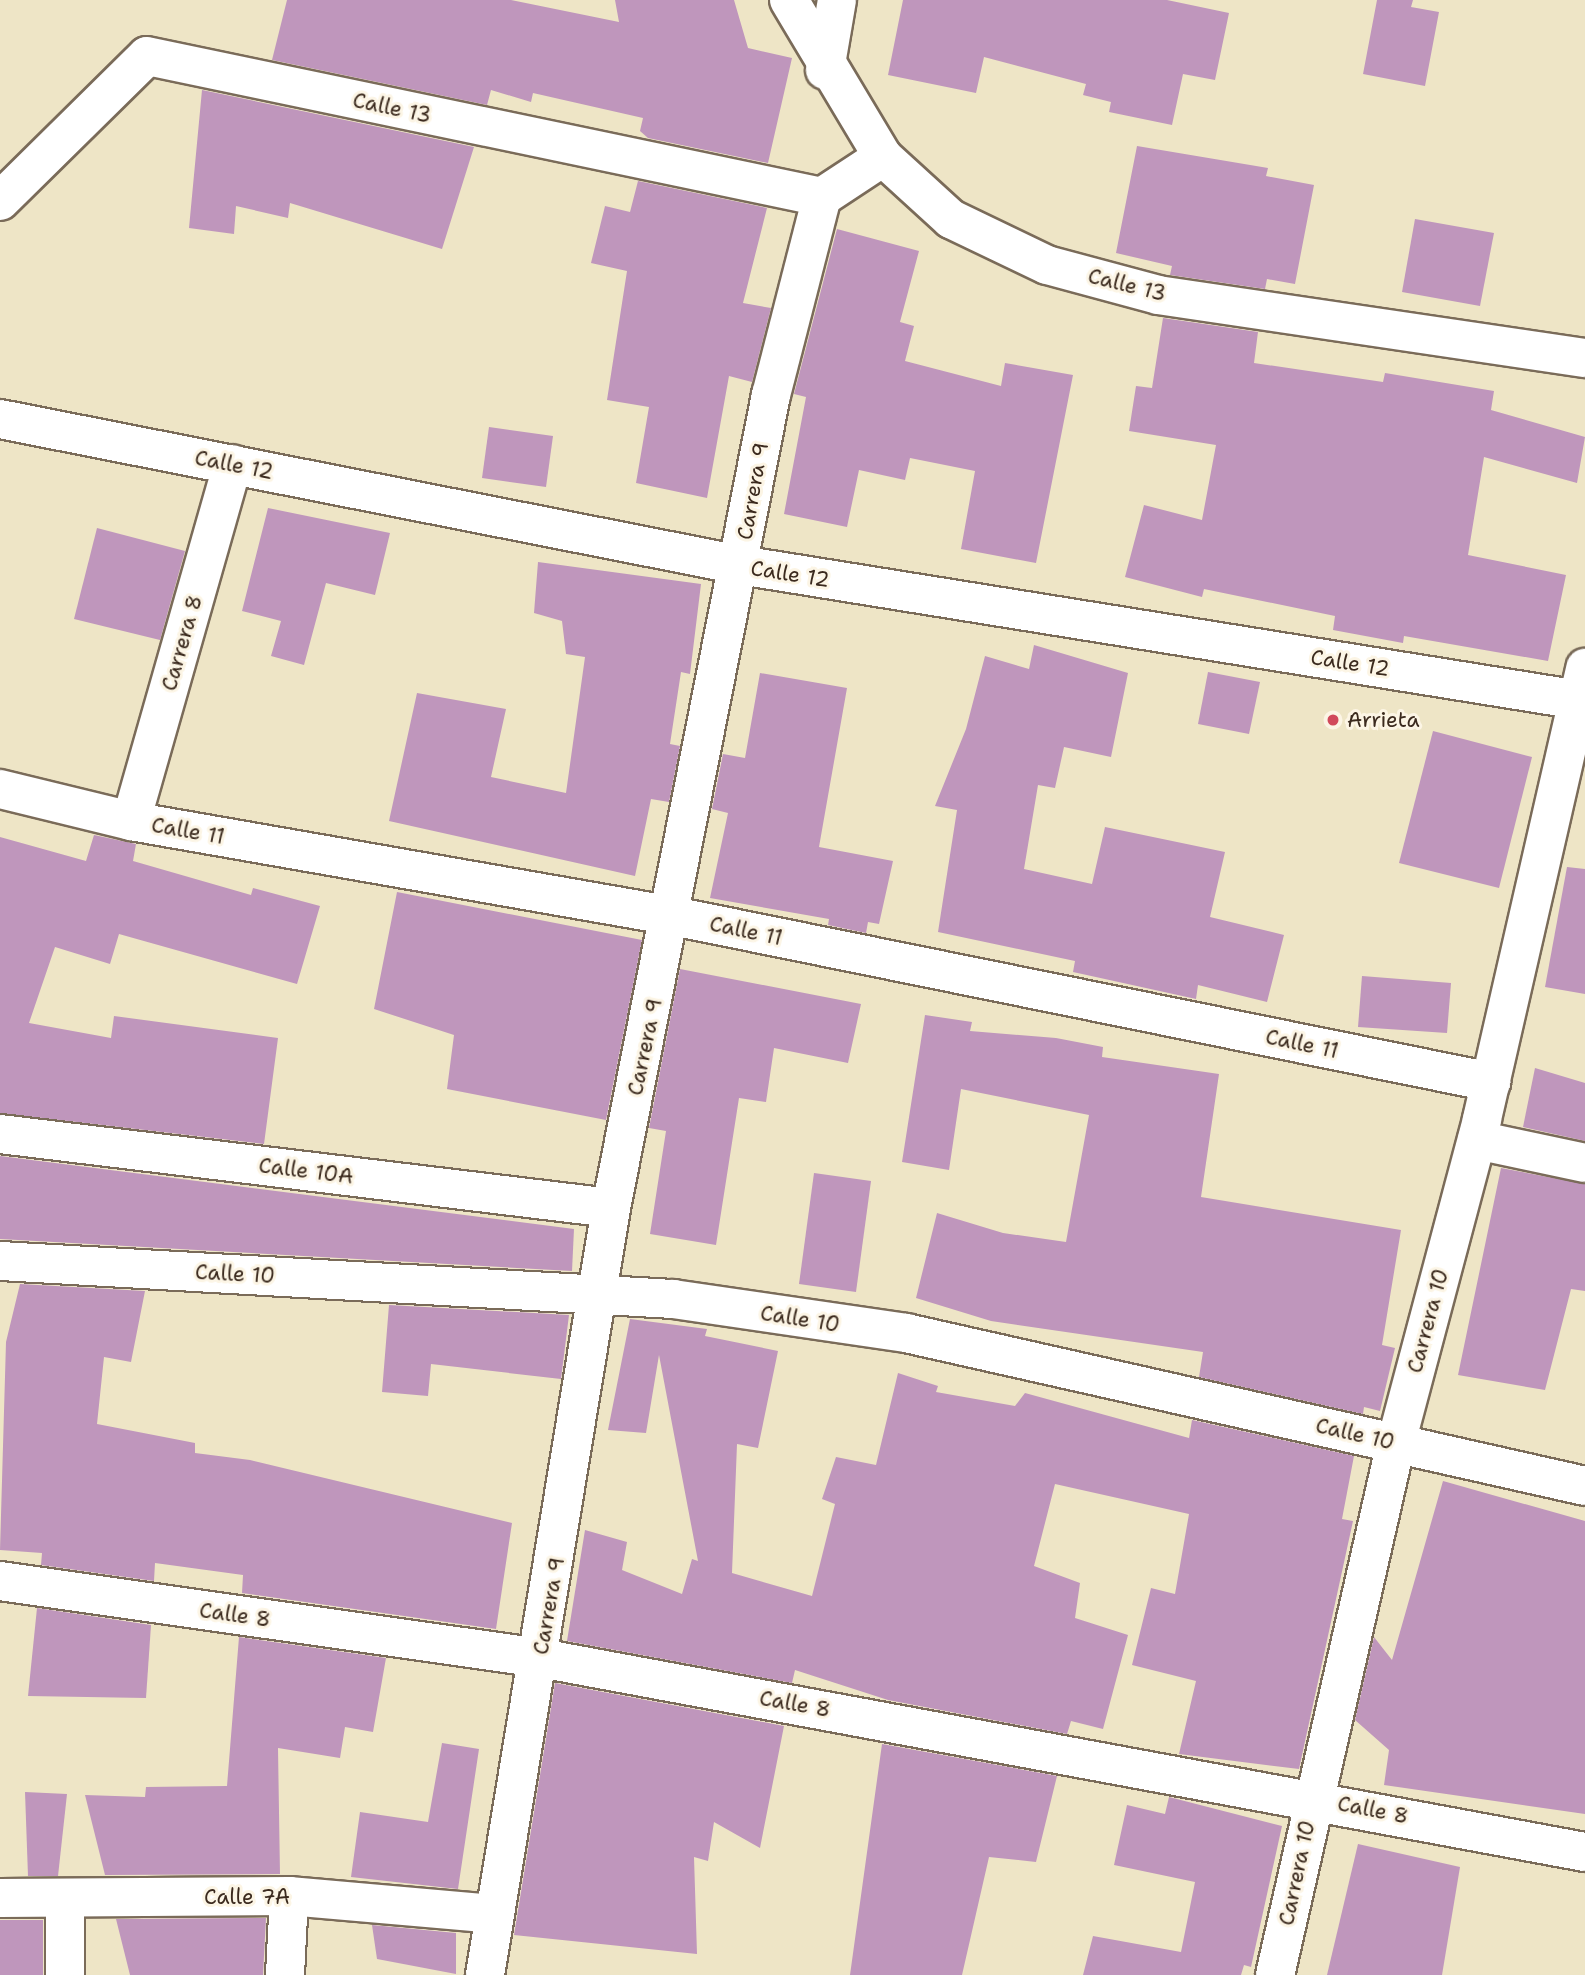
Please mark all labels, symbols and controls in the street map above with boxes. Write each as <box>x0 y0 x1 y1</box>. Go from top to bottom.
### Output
street label: Calle 13 <box>350 87 434 129</box>
street label: Calle 13 <box>1085 263 1169 307</box>
street label: Carrera 9 <box>732 440 774 542</box>
street label: Calle 12 <box>193 445 275 485</box>
street label: Calle 12 <box>749 555 831 593</box>
street label: Carrera 8 <box>156 592 208 694</box>
street label: Calle 12 <box>1309 644 1391 682</box>
place label: Arrieta <box>1347 707 1419 733</box>
marker: Arrieta <box>1325 712 1341 728</box>
street label: Calle 11 <box>149 812 227 850</box>
street label: Calle 11 <box>707 911 785 951</box>
street label: Carrera 9 <box>622 996 668 1098</box>
street label: Calle 11 <box>1263 1024 1341 1064</box>
street label: Calle 10A <box>257 1153 355 1189</box>
street label: Calle 10 <box>194 1259 276 1289</box>
street label: Carrera 10 <box>1402 1266 1454 1376</box>
street label: Calle 10 <box>759 1300 841 1338</box>
street label: Calle 10 <box>1313 1413 1397 1455</box>
street label: Carrera 9 <box>528 1555 570 1657</box>
street label: Calle 8 <box>198 1598 272 1632</box>
street label: Calle 8 <box>757 1685 833 1723</box>
street label: Calle 8 <box>1335 1791 1411 1829</box>
street label: Carrera 10 <box>1274 1818 1320 1928</box>
street label: Calle 7A <box>204 1884 290 1910</box>

